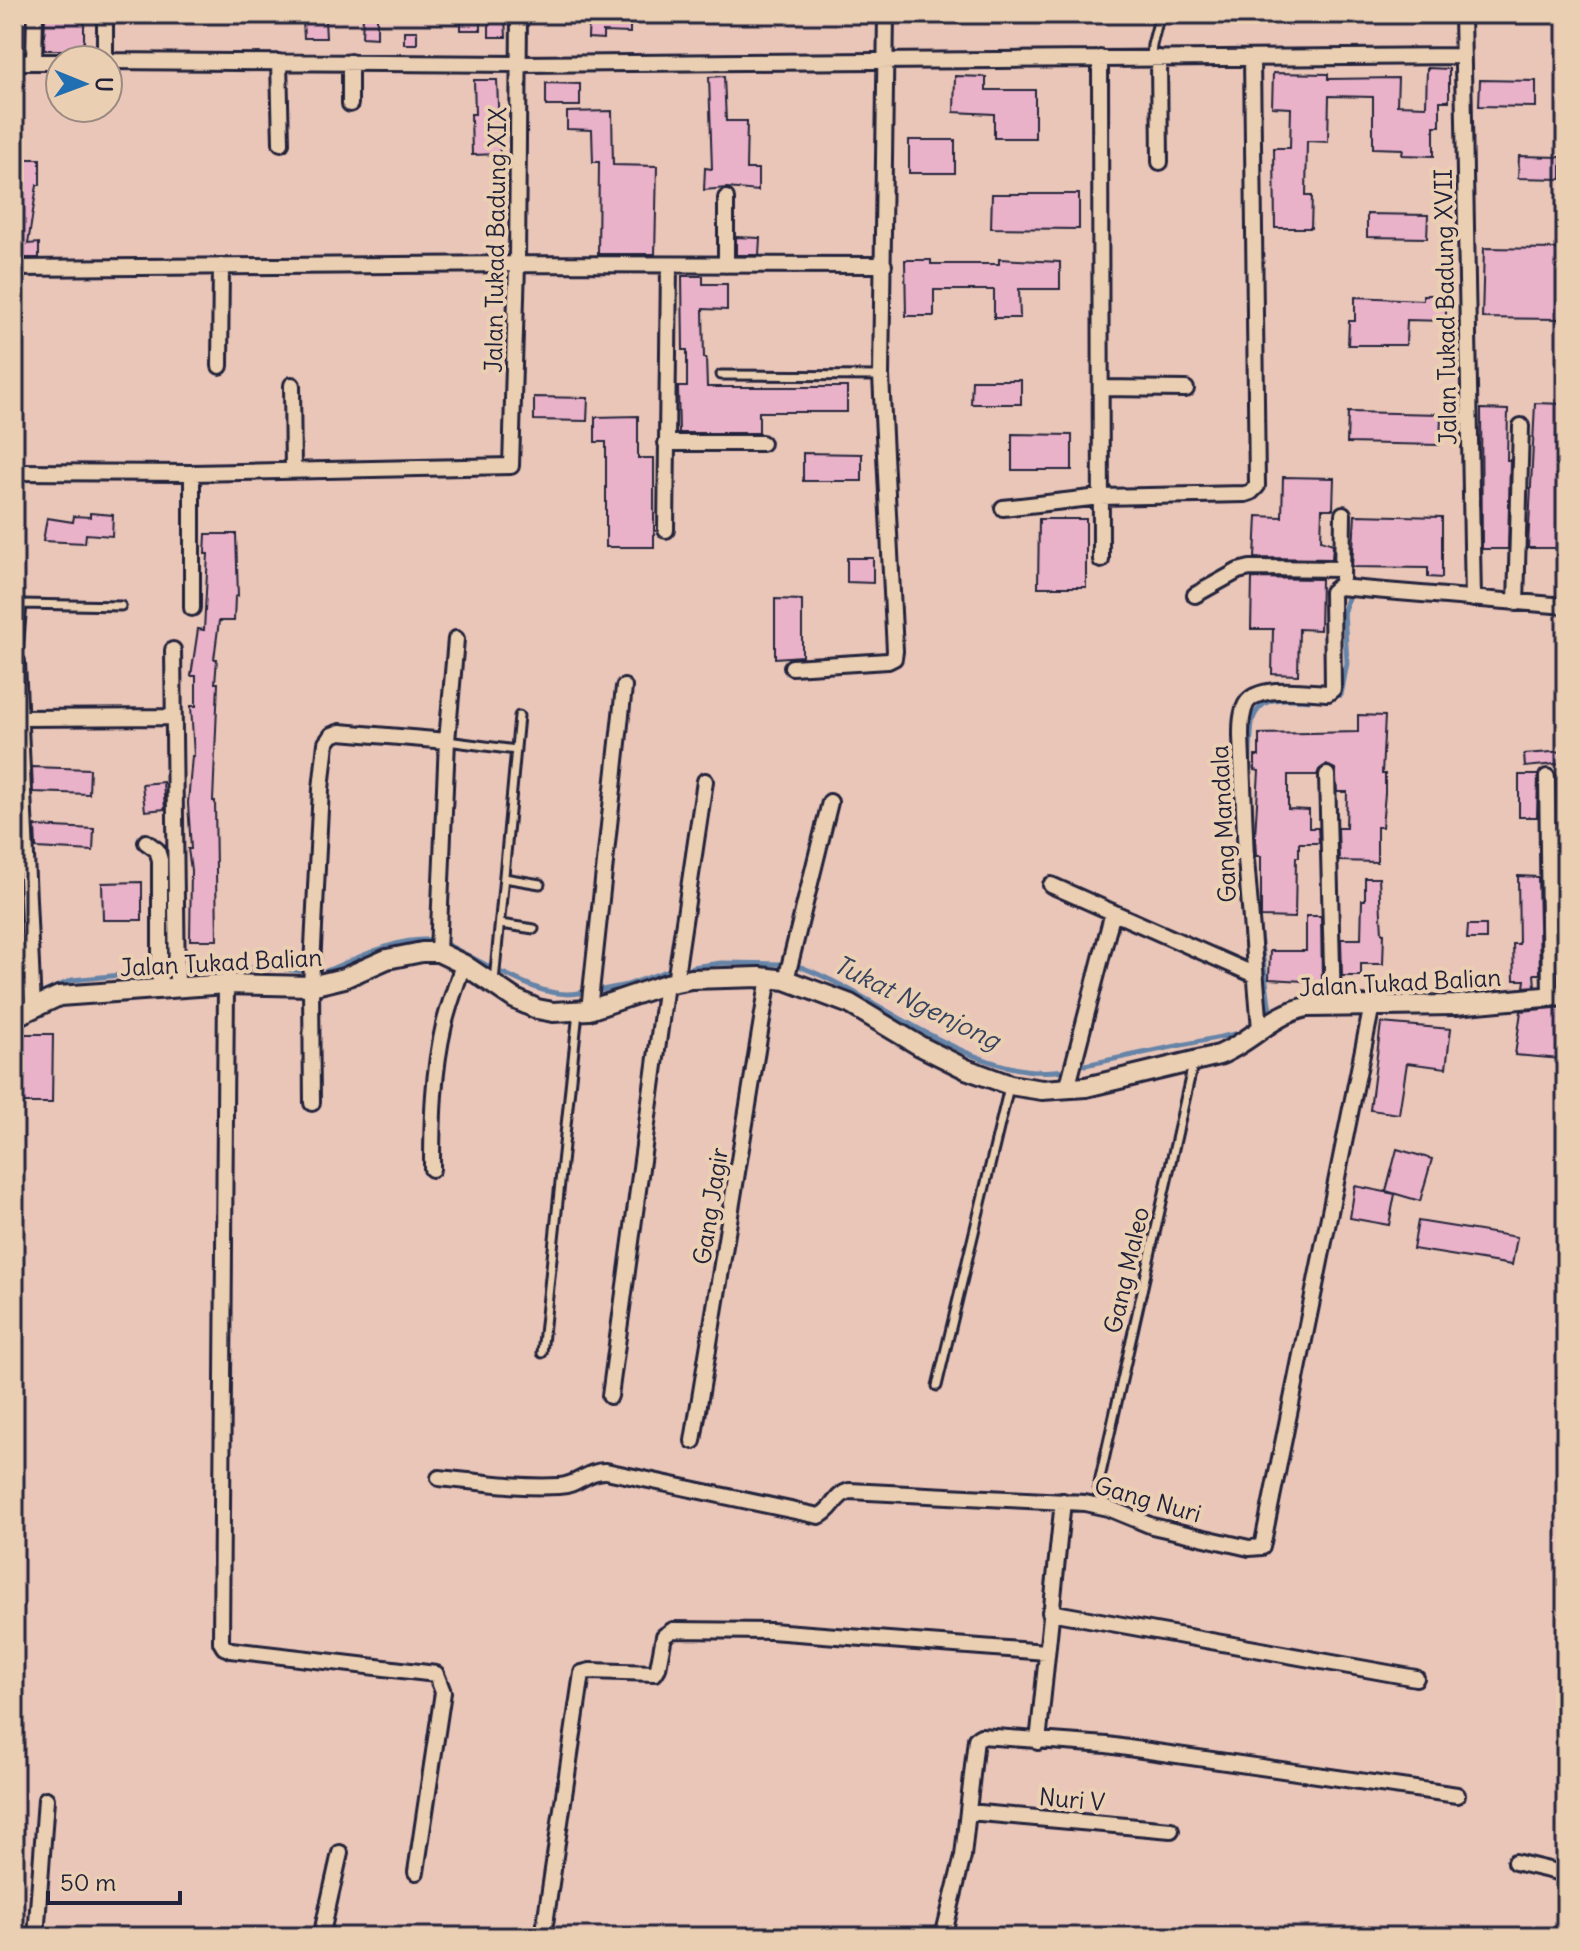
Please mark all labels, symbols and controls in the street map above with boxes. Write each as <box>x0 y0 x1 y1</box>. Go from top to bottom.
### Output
north arrow <box>44 44 124 124</box>
text: U <box>90 77 118 92</box>
street label: Jalan Tukad Badung XIX <box>478 107 512 373</box>
street label: Jalan Tukad Badung XVII <box>1428 169 1462 445</box>
street label: Gang Mandala <box>1204 744 1242 904</box>
street label: Jalan Tukad Balian <box>119 942 323 982</box>
water label: Tukat Ngenjong <box>828 947 1008 1058</box>
street label: Jalan Tukad Balian <box>1298 962 1502 1002</box>
street label: Gang Jagir <box>686 1145 734 1267</box>
street label: Gang Maleo <box>1097 1204 1155 1336</box>
street label: Gang Nuri <box>1091 1469 1205 1529</box>
street label: Nuri V <box>1038 1781 1106 1817</box>
scale bar <box>48 1855 180 1905</box>
text: 50 m <box>60 1867 116 1897</box>

